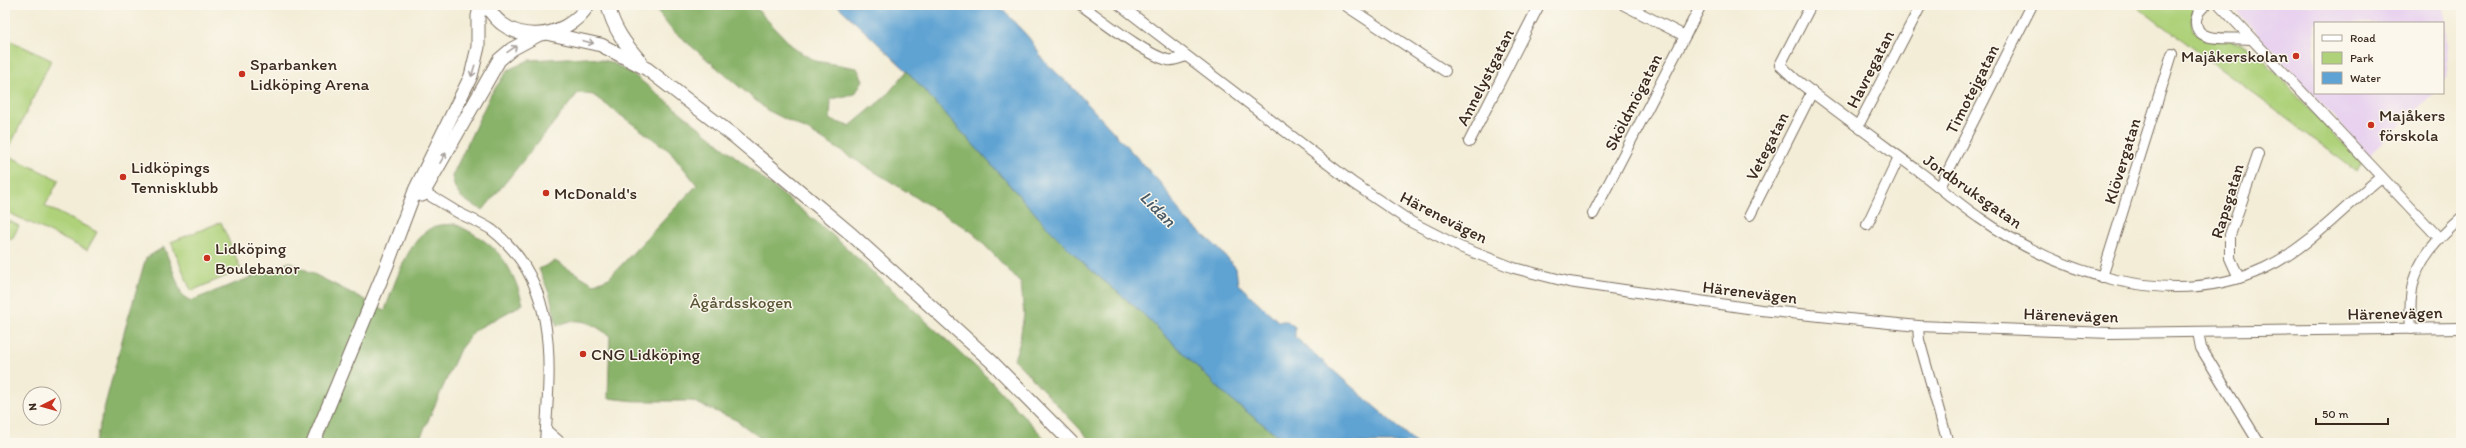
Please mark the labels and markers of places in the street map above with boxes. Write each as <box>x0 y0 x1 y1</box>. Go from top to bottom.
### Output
place label: Majåkerskolan <box>2181 46 2288 66</box>
marker: Majåkerskolan <box>2291 51 2301 61</box>
place label: Sparbanken Lidköping Arena <box>250 54 370 94</box>
marker: Sparbanken Lidköping Arena <box>237 69 247 79</box>
place label: Majåkers förskola <box>2379 105 2445 145</box>
marker: Majåkers förskola <box>2366 120 2376 130</box>
place label: Lidköpings Tennisklubb <box>131 157 219 197</box>
marker: Lidköpings Tennisklubb <box>118 172 128 182</box>
place label: McDonald's <box>554 183 637 203</box>
marker: McDonald's <box>541 188 551 198</box>
place label: Lidköping Boulebanor <box>215 238 300 278</box>
marker: Lidköping Boulebanor <box>202 253 212 263</box>
place label: CNG Lidköping <box>591 344 701 364</box>
marker: CNG Lidköping <box>578 349 588 359</box>

